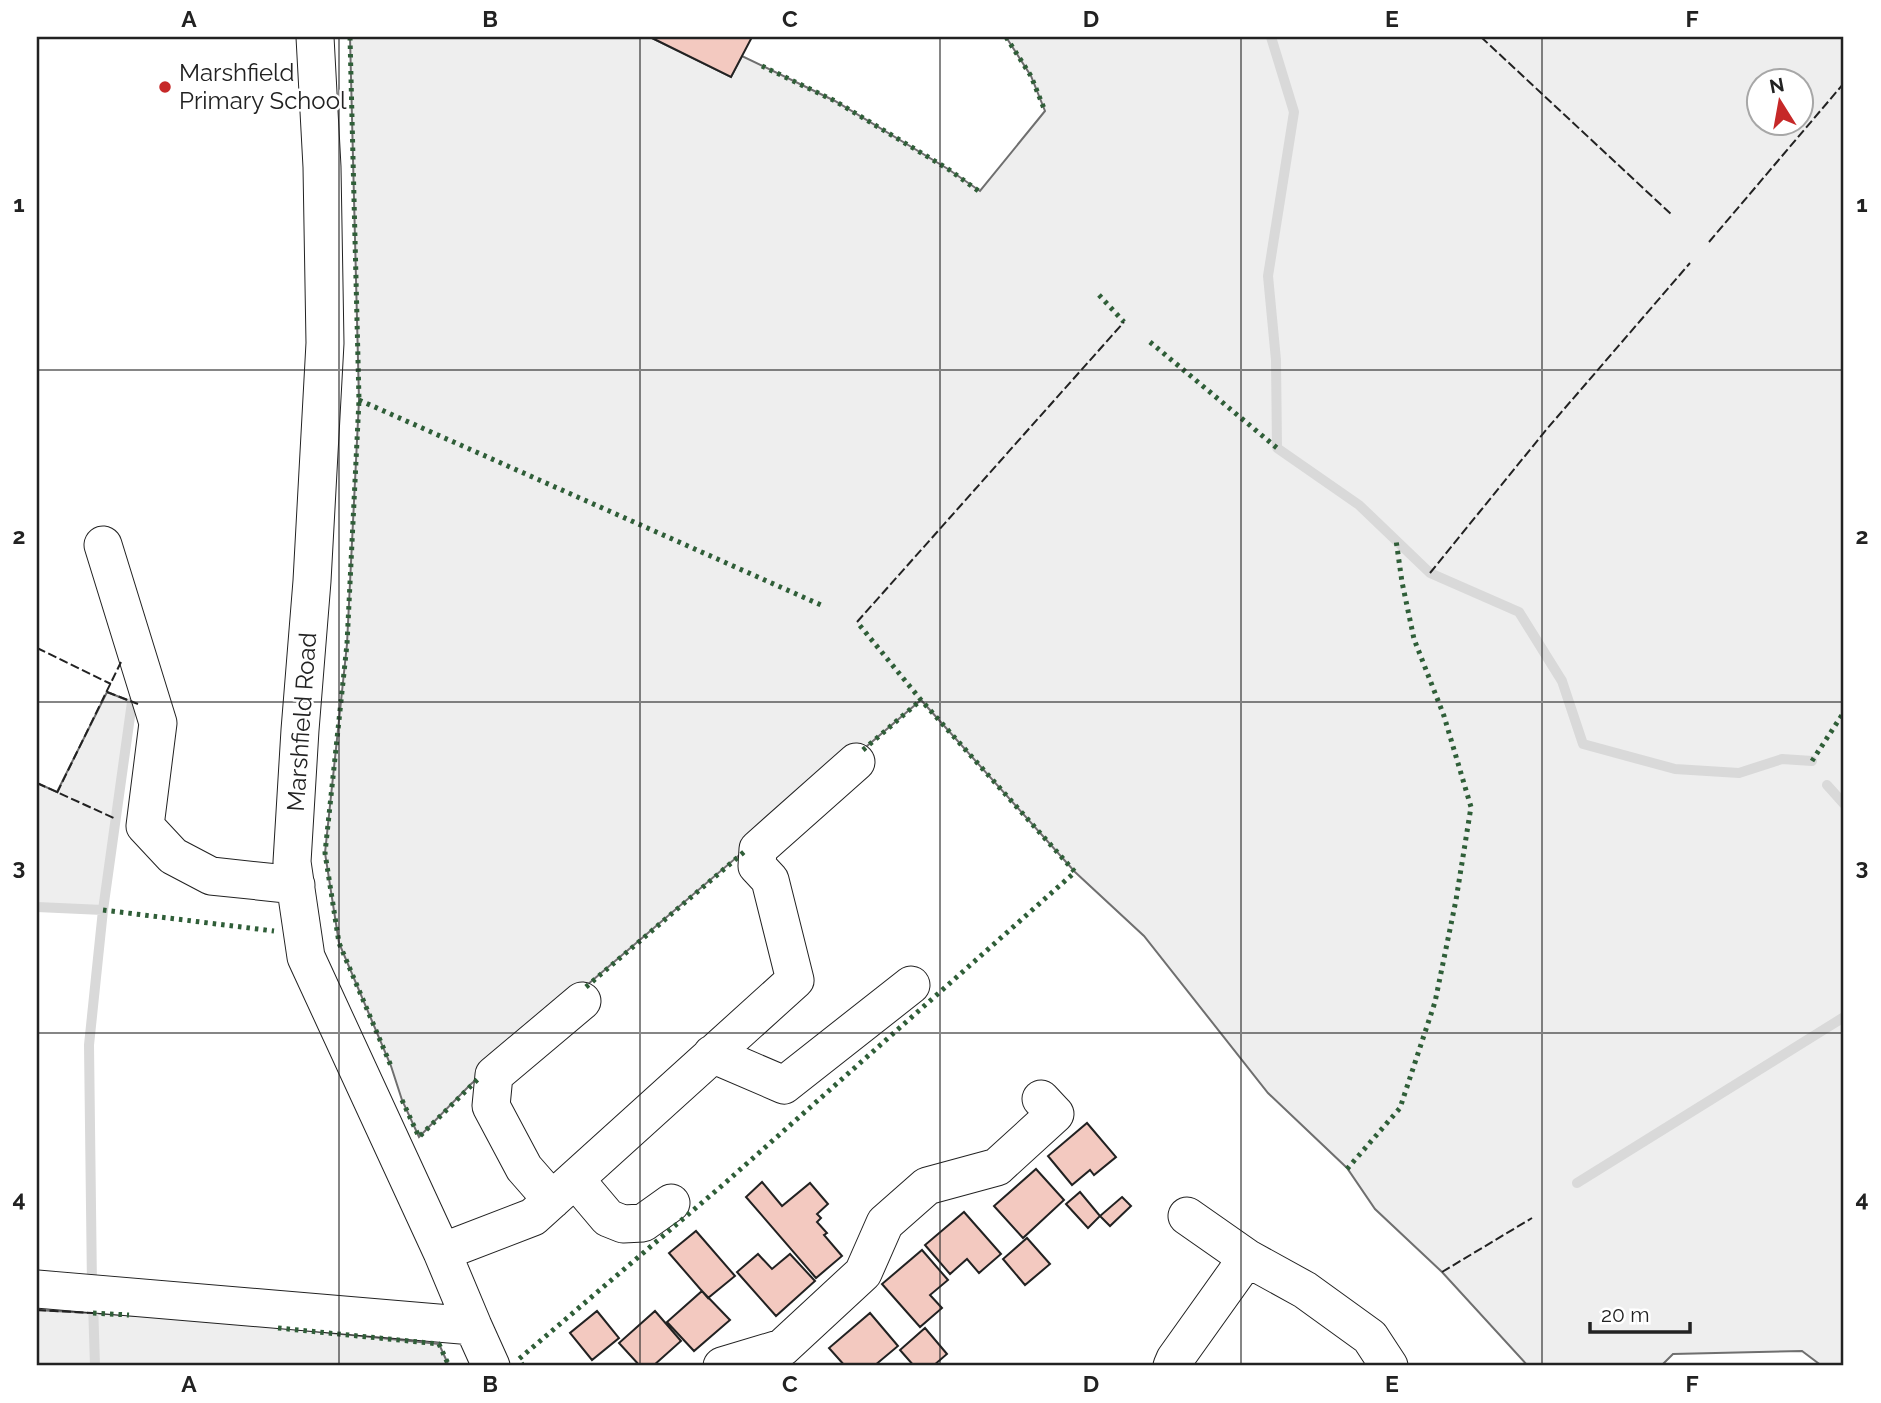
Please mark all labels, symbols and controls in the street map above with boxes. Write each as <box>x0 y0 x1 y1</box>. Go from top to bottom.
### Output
text: A <box>181 5 197 32</box>
text: B <box>482 5 498 32</box>
text: C <box>782 5 798 32</box>
text: D <box>1083 5 1099 32</box>
text: E <box>1385 5 1399 32</box>
text: F <box>1685 5 1699 32</box>
place label: Marshfield Primary School <box>179 58 347 115</box>
north arrow <box>1744 66 1814 136</box>
text: N <box>1768 73 1786 97</box>
marker: Marshfield Primary School <box>157 79 173 95</box>
text: 1 <box>13 190 25 217</box>
text: 1 <box>1856 190 1868 217</box>
text: 2 <box>13 522 25 549</box>
text: 2 <box>1856 522 1868 549</box>
street label: Marshfield Road <box>281 632 322 812</box>
text: 3 <box>13 853 25 880</box>
text: 3 <box>1856 853 1868 880</box>
text: 4 <box>12 1185 26 1212</box>
text: 4 <box>1855 1185 1869 1212</box>
scale bar <box>1590 1291 1690 1335</box>
text: 20 m <box>1601 1302 1649 1327</box>
text: A <box>181 1370 197 1397</box>
text: B <box>482 1370 498 1397</box>
text: C <box>782 1370 798 1397</box>
text: D <box>1083 1370 1099 1397</box>
text: E <box>1385 1370 1399 1397</box>
text: F <box>1685 1370 1699 1397</box>

